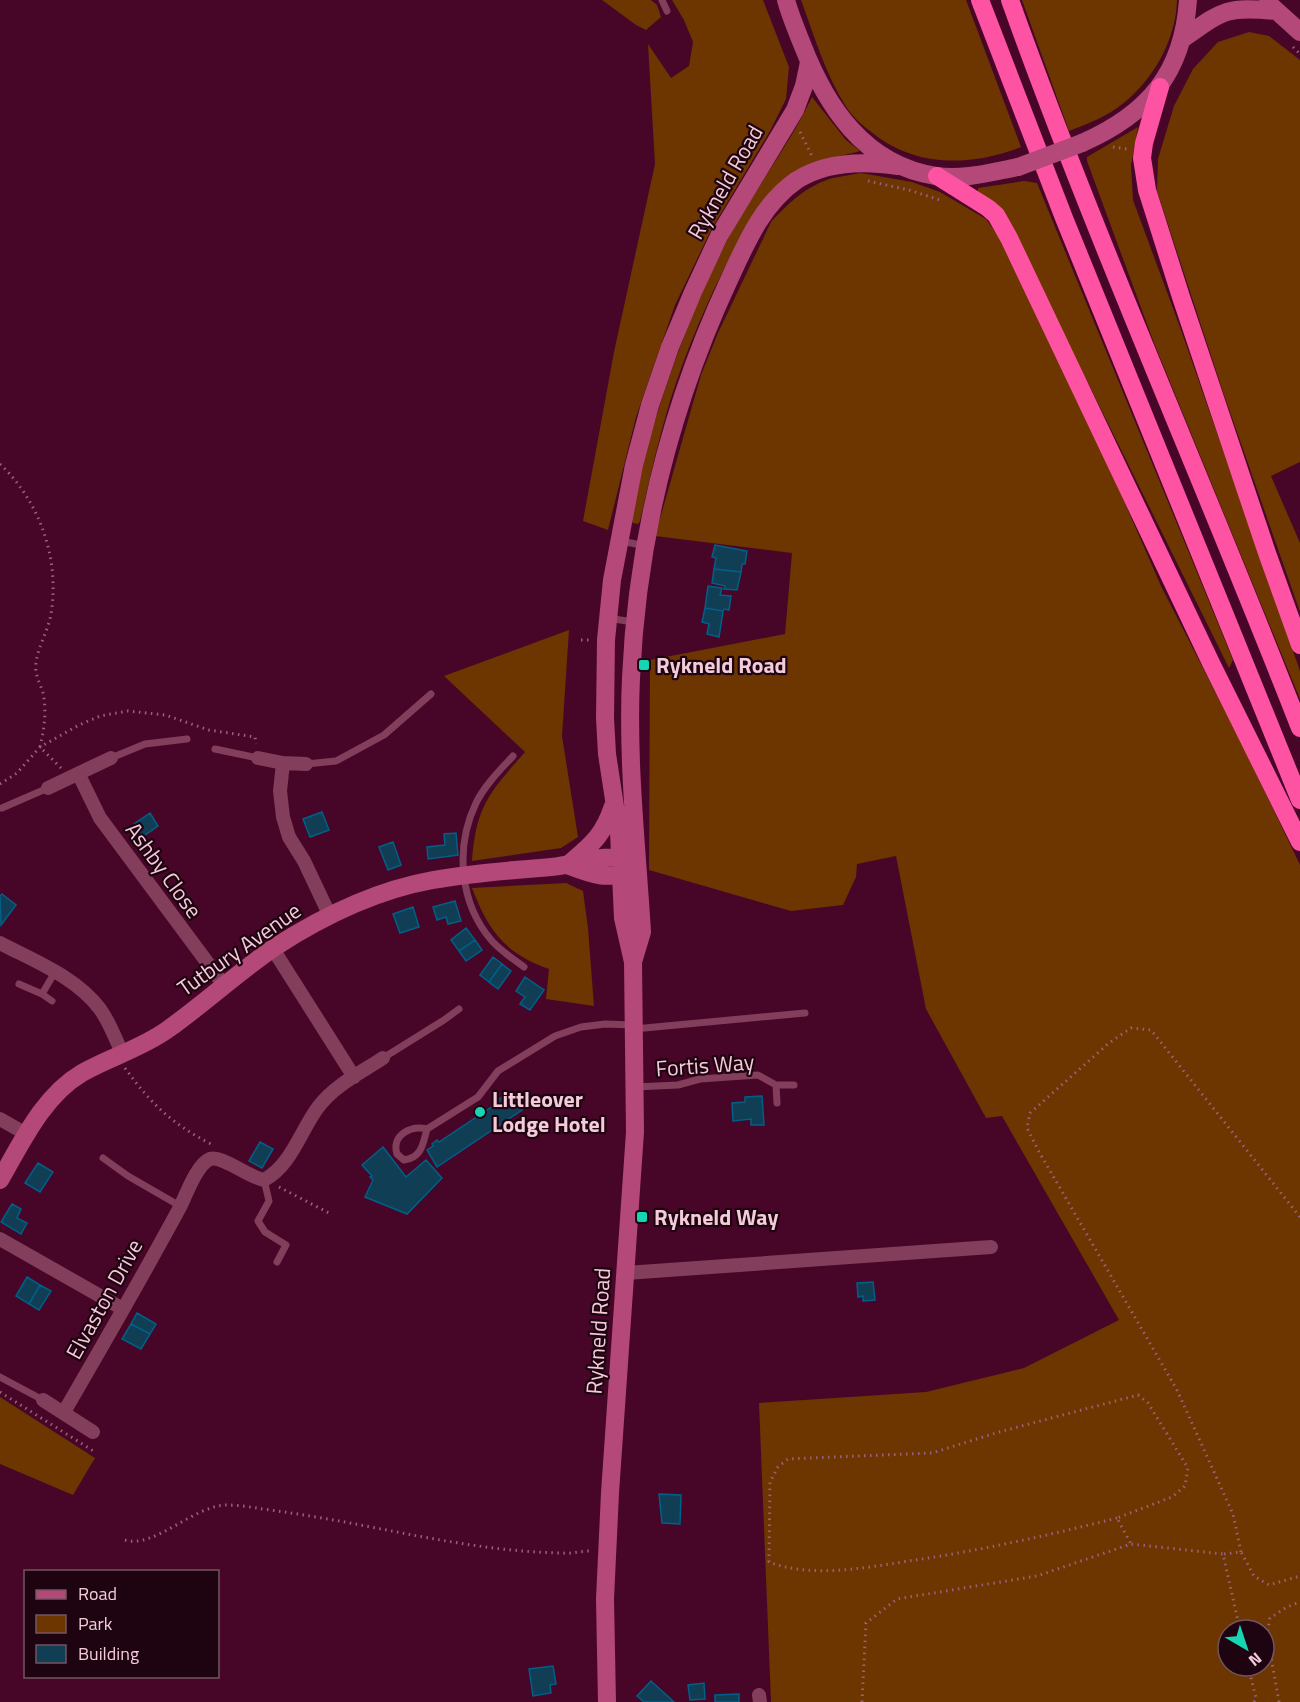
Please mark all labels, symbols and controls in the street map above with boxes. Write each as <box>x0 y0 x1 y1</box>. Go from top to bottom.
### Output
street label: Rykneld Road <box>679 119 771 245</box>
place label: Rykneld Road <box>656 648 787 682</box>
marker: Rykneld Road <box>637 658 651 672</box>
street label: Ashby Close <box>117 815 211 925</box>
street label: Tutbury Avenue <box>170 894 308 1004</box>
street label: Fortis Way <box>655 1045 756 1085</box>
place label: Littleover Lodge Hotel <box>492 1082 606 1141</box>
marker: Littleover Lodge Hotel <box>473 1105 487 1119</box>
place label: Rykneld Way <box>654 1200 778 1234</box>
marker: Rykneld Way <box>635 1210 649 1224</box>
street label: Elvaston Drive <box>57 1233 151 1365</box>
street label: Rykneld Road <box>577 1267 619 1395</box>
legend <box>24 1570 219 1678</box>
text: Road <box>78 1580 117 1607</box>
text: Park <box>78 1610 113 1637</box>
north arrow <box>1216 1618 1276 1678</box>
text: Building <box>78 1640 139 1667</box>
text: N <box>1244 1647 1267 1672</box>

